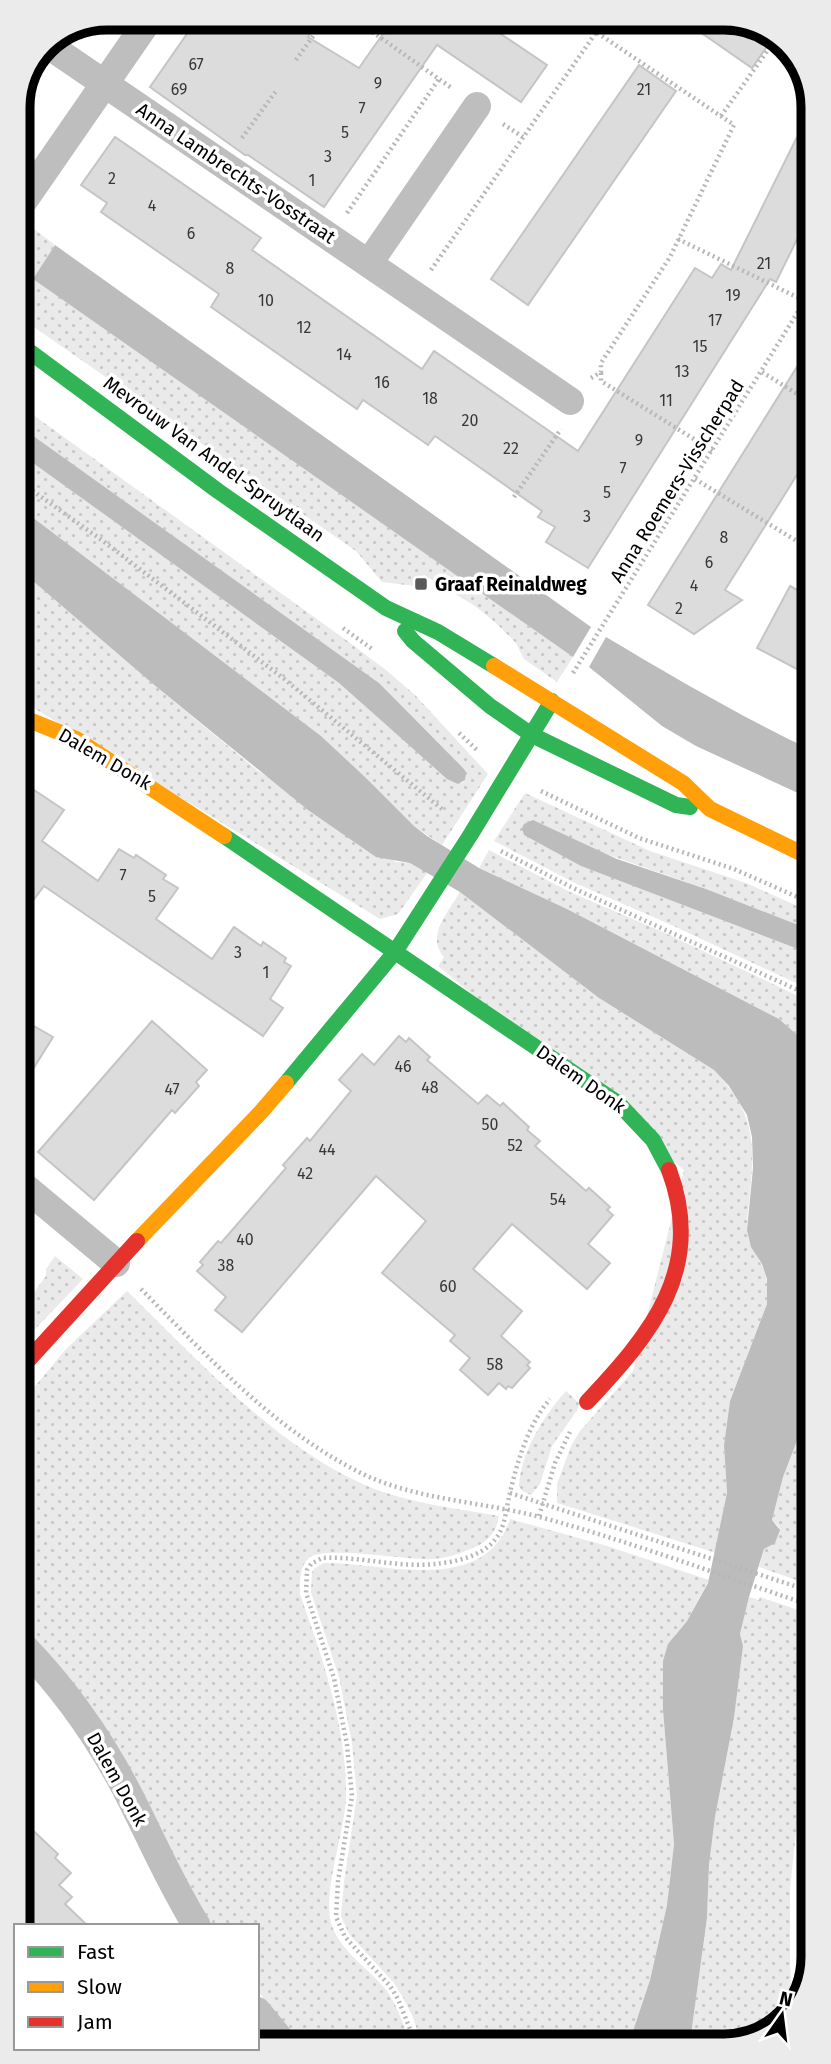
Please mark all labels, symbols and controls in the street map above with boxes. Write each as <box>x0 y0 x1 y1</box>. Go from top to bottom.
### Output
house number: 67 <box>188 55 204 74</box>
house number: 9 <box>374 74 382 93</box>
house number: 69 <box>171 80 187 99</box>
house number: 21 <box>637 80 651 99</box>
street label: Anna Lambrechts-Vosstraat <box>132 98 340 248</box>
house number: 7 <box>358 99 366 118</box>
house number: 5 <box>341 123 349 142</box>
house number: 3 <box>324 147 332 166</box>
house number: 2 <box>108 169 116 188</box>
house number: 1 <box>309 171 315 190</box>
house number: 4 <box>148 196 157 215</box>
house number: 6 <box>187 224 195 243</box>
house number: 21 <box>757 254 771 273</box>
house number: 8 <box>226 259 235 278</box>
house number: 19 <box>725 286 741 305</box>
house number: 10 <box>258 291 274 310</box>
house number: 17 <box>708 311 722 330</box>
house number: 12 <box>297 318 311 337</box>
house number: 15 <box>693 337 707 356</box>
house number: 14 <box>336 345 352 364</box>
house number: 13 <box>675 362 689 381</box>
street label: Mevrouw Van Andel-Spruytlaan <box>99 371 329 547</box>
house number: 16 <box>374 373 390 392</box>
street label: Anna Roemers-Visscherpad <box>605 375 749 587</box>
house number: 18 <box>422 389 438 408</box>
house number: 11 <box>659 391 673 410</box>
house number: 20 <box>462 411 478 430</box>
house number: 9 <box>635 431 643 450</box>
house number: 22 <box>503 439 519 458</box>
house number: 7 <box>619 459 627 478</box>
house number: 5 <box>603 483 611 502</box>
house number: 3 <box>583 507 591 526</box>
house number: 8 <box>720 528 729 547</box>
house number: 6 <box>705 553 713 572</box>
place label: Graaf Reinaldweg <box>435 573 587 596</box>
marker: Graaf Reinaldweg <box>413 576 429 592</box>
house number: 4 <box>690 576 699 595</box>
house number: 2 <box>675 599 683 618</box>
street label: Dalem Donk <box>54 723 156 795</box>
house number: 7 <box>119 866 127 885</box>
house number: 5 <box>148 887 156 906</box>
house number: 3 <box>234 943 242 962</box>
house number: 1 <box>263 963 269 982</box>
street label: Dalem Donk <box>532 1040 630 1118</box>
house number: 46 <box>394 1057 412 1076</box>
house number: 48 <box>421 1078 439 1097</box>
house number: 47 <box>164 1080 180 1099</box>
house number: 50 <box>482 1115 499 1134</box>
house number: 52 <box>507 1136 523 1155</box>
house number: 44 <box>318 1140 336 1159</box>
house number: 42 <box>297 1164 313 1183</box>
house number: 54 <box>550 1190 567 1209</box>
house number: 40 <box>236 1230 254 1249</box>
house number: 38 <box>218 1256 235 1275</box>
house number: 60 <box>439 1277 457 1296</box>
house number: 58 <box>487 1355 504 1374</box>
street label: Dalem Donk <box>82 1728 152 1830</box>
legend <box>14 1924 259 2050</box>
text: Fast <box>77 1939 115 1965</box>
text: Slow <box>77 1974 122 2000</box>
north arrow <box>747 1980 817 2050</box>
text: N <box>777 1986 795 2012</box>
text: Jam <box>77 2009 113 2035</box>

